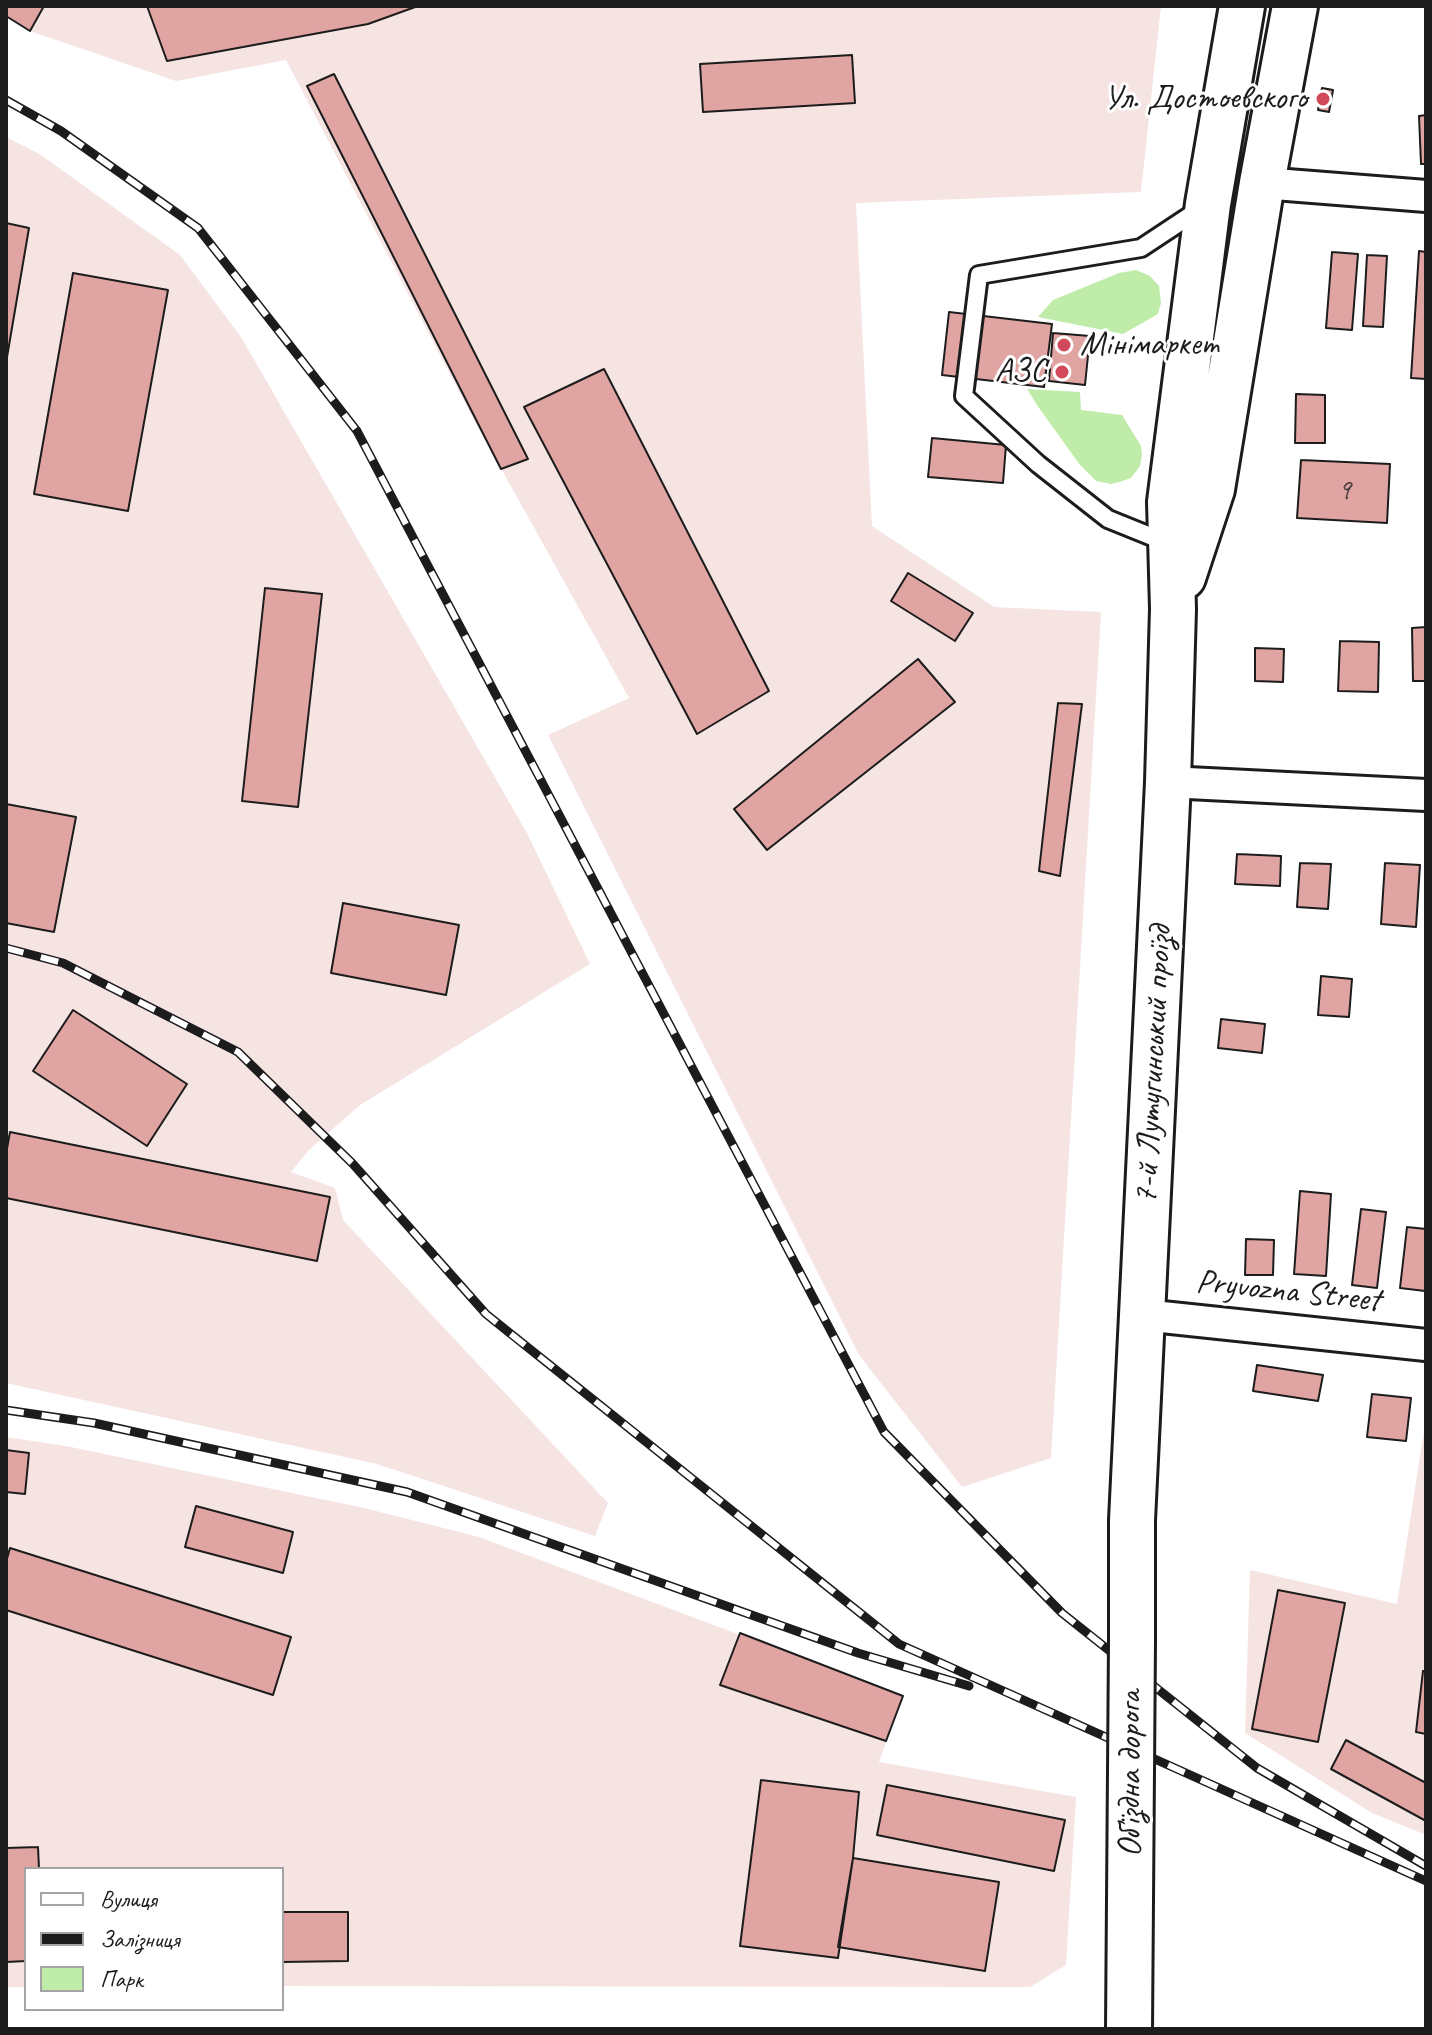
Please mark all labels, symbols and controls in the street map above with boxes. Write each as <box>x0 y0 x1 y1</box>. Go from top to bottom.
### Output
place label: Ул. Достоевского <box>1104 79 1307 119</box>
marker: Ул. Достоевского <box>1314 90 1332 108</box>
place label: Мінімаркет <box>1080 325 1218 365</box>
marker: Мінімаркет <box>1055 336 1073 354</box>
place label: АЗС <box>995 352 1046 392</box>
marker: АЗС <box>1053 363 1071 381</box>
house number: 9 <box>1337 473 1351 509</box>
street label: 7-й Лутугинський проїзд <box>1126 925 1182 1205</box>
street label: Pryvozna Street <box>1194 1262 1382 1322</box>
street label: Об'їздна дорога <box>1111 1691 1151 1857</box>
legend <box>24 1867 284 2011</box>
text: Вулиця <box>100 1884 157 1914</box>
text: Залізниця <box>100 1924 179 1954</box>
text: Парк <box>100 1964 143 1994</box>

